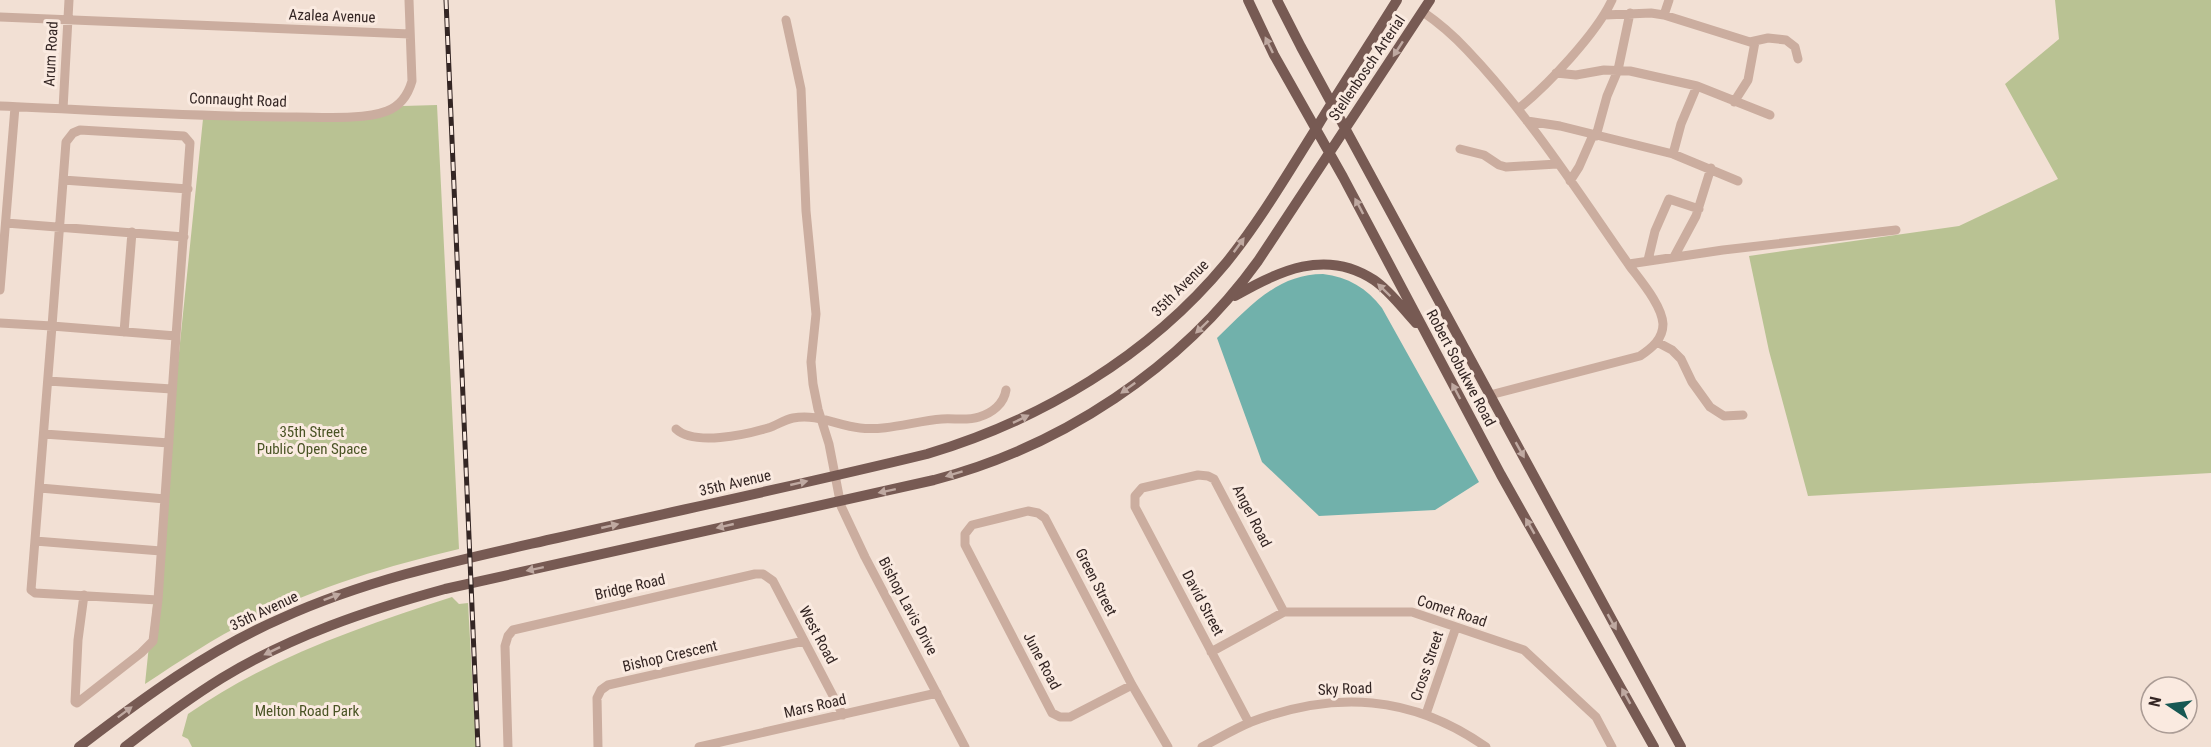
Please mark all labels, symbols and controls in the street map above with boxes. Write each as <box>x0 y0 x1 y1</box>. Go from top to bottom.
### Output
street label: Azalea Avenue <box>288 5 376 27</box>
street label: Stellenbosch Arterial <box>1325 12 1409 124</box>
street label: Arum Road <box>40 21 62 87</box>
one-way arrow <box>1265 37 1274 54</box>
one-way arrow <box>1393 41 1404 57</box>
street label: Connaught Road <box>189 89 287 111</box>
one-way arrow <box>1354 197 1364 215</box>
one-way arrow <box>1233 237 1245 252</box>
street label: 35th Avenue <box>1148 256 1212 320</box>
one-way arrow <box>1377 283 1392 297</box>
street label: Robert Sobukwe Road <box>1423 306 1499 430</box>
one-way arrow <box>1195 319 1209 333</box>
one-way arrow <box>1120 382 1136 394</box>
one-way arrow <box>1451 382 1461 399</box>
one-way arrow <box>1012 414 1029 423</box>
park label: 35th Street Public Open Space <box>257 423 367 458</box>
one-way arrow <box>1515 442 1525 459</box>
street label: 35th Avenue <box>697 466 773 500</box>
one-way arrow <box>945 470 963 480</box>
one-way arrow <box>790 478 809 488</box>
street label: Angel Road <box>1229 482 1275 550</box>
one-way arrow <box>877 487 896 496</box>
one-way arrow <box>1525 517 1535 534</box>
one-way arrow <box>600 520 619 530</box>
one-way arrow <box>716 522 734 532</box>
street label: Green Street <box>1071 545 1121 619</box>
street label: Bishop Lavis Drive <box>875 554 941 658</box>
one-way arrow <box>525 565 544 574</box>
street label: David Street <box>1178 567 1228 639</box>
street label: Bridge Road <box>593 570 667 604</box>
street label: 35th Avenue <box>227 587 301 635</box>
street label: Comet Road <box>1415 591 1489 631</box>
one-way arrow <box>323 592 341 601</box>
street label: West Road <box>795 603 841 667</box>
one-way arrow <box>1607 613 1617 630</box>
street label: June Road <box>1019 629 1065 693</box>
street label: Cross Street <box>1407 629 1447 703</box>
street label: Bishop Crescent <box>621 636 719 676</box>
one-way arrow <box>263 646 280 656</box>
north arrow <box>2139 675 2199 735</box>
street label: Sky Road <box>1318 679 1372 699</box>
one-way arrow <box>1621 687 1631 704</box>
street label: Mars Road <box>782 690 848 722</box>
text: N <box>2145 695 2165 709</box>
park label: Melton Road Park <box>255 702 360 720</box>
one-way arrow <box>118 706 133 718</box>

